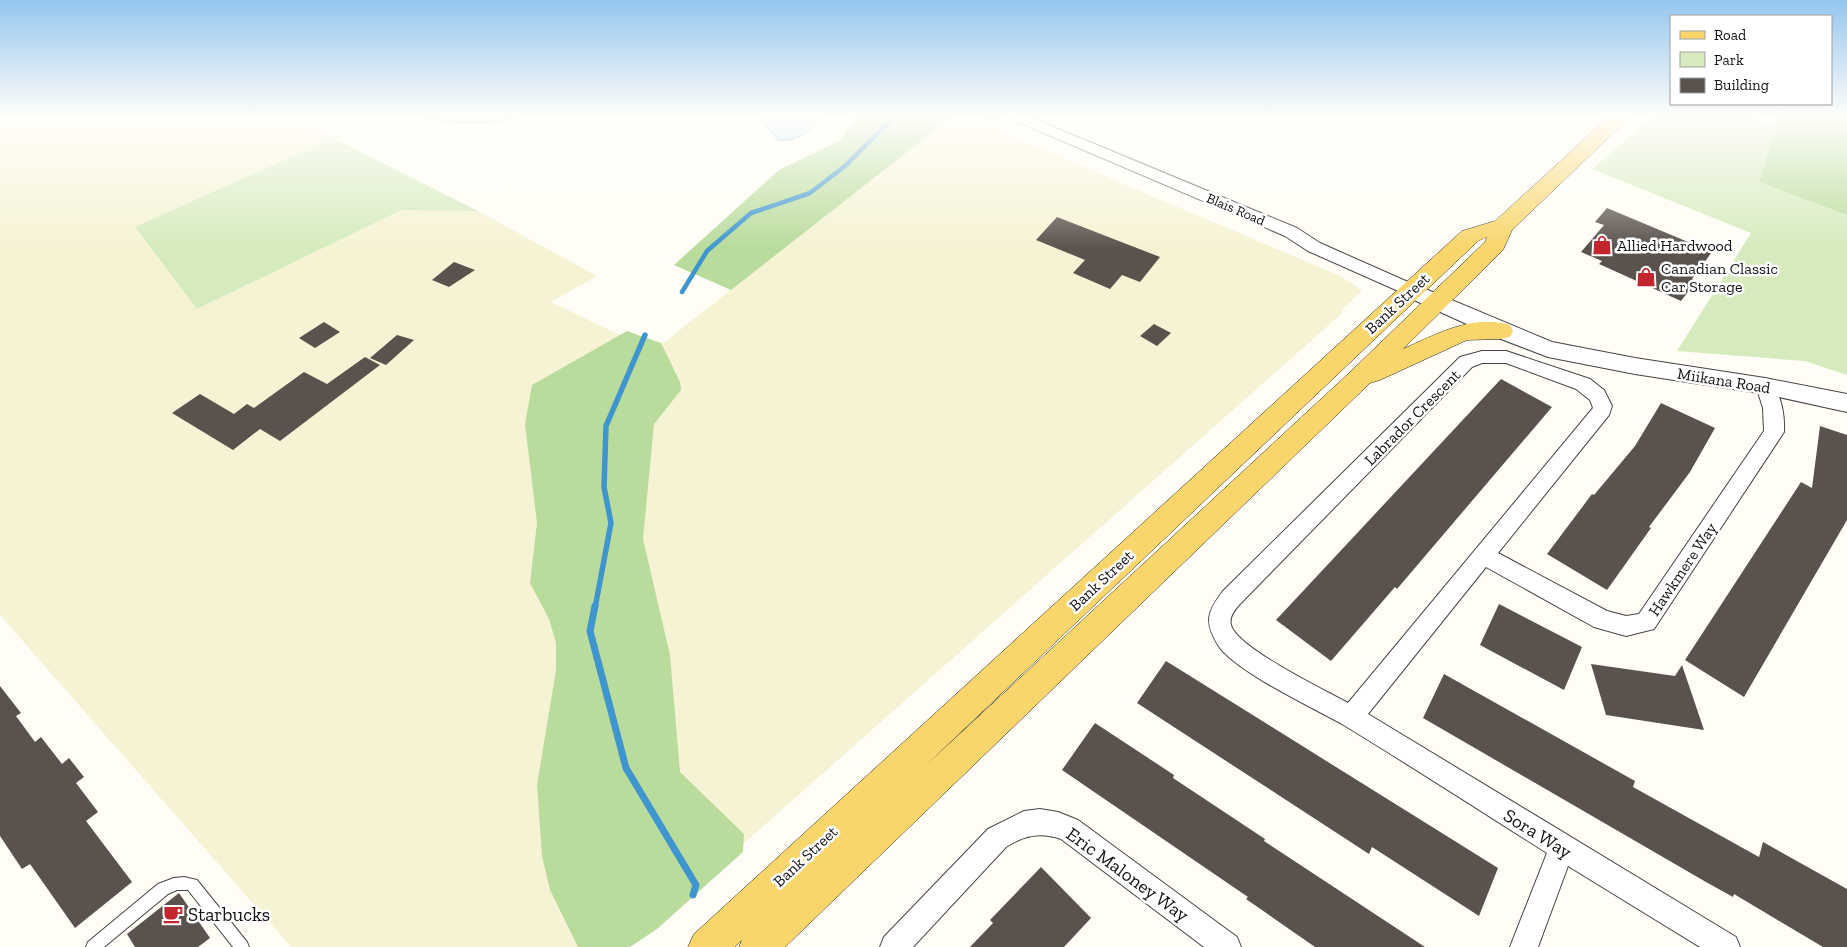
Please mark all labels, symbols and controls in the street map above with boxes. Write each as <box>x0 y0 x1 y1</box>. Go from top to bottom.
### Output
legend <box>1670 15 1832 105</box>
text: Road <box>1714 26 1747 44</box>
text: Park <box>1714 51 1744 69</box>
text: Building <box>1714 76 1769 94</box>
street label: Blais Road <box>1204 189 1268 230</box>
shop icon: Allied Hardwood <box>1591 234 1613 256</box>
place label: Allied Hardwood <box>1617 236 1733 255</box>
place label: Canadian Classic Car Storage <box>1661 259 1778 296</box>
shop icon: Canadian Classic Car Storage <box>1635 266 1657 288</box>
street label: Bank Street <box>1361 269 1433 338</box>
street label: Miikana Road <box>1676 364 1772 397</box>
street label: Labrador Crescent <box>1360 365 1464 469</box>
street label: Hawkmere Way <box>1644 518 1721 619</box>
street label: Bank Street <box>1065 546 1137 615</box>
street label: Sora Way <box>1499 804 1576 863</box>
street label: Bank Street <box>769 822 841 891</box>
street label: Eric Maloney Way <box>1062 822 1194 927</box>
cafe icon: Starbucks <box>162 903 184 925</box>
place label: Starbucks <box>188 903 270 926</box>

